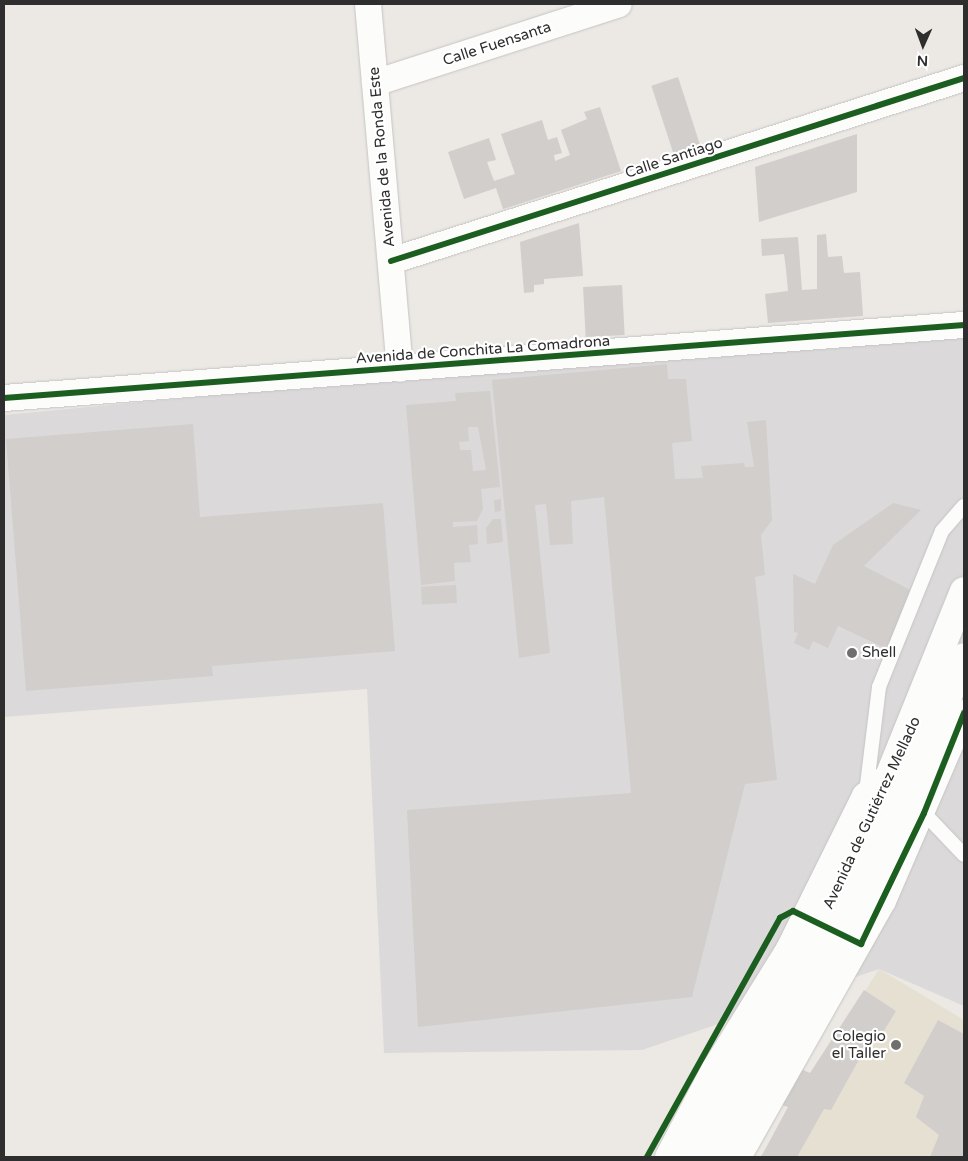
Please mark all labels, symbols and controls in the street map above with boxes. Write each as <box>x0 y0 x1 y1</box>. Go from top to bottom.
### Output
street label: Calle Fuensanta <box>441 18 553 70</box>
north arrow <box>898 20 948 70</box>
text: N <box>917 52 928 69</box>
street label: Avenida de la Ronda Este <box>365 66 399 248</box>
street label: Calle Santiago <box>623 134 725 182</box>
street label: Avenida de Conchita La Comadrona <box>355 332 611 368</box>
place label: Shell <box>862 644 896 662</box>
marker: Shell <box>846 647 858 659</box>
street label: Avenida de Gutiérrez Mellado <box>819 714 925 912</box>
place label: Colegio el Taller <box>832 1027 886 1062</box>
marker: Colegio el Taller <box>890 1039 902 1051</box>

